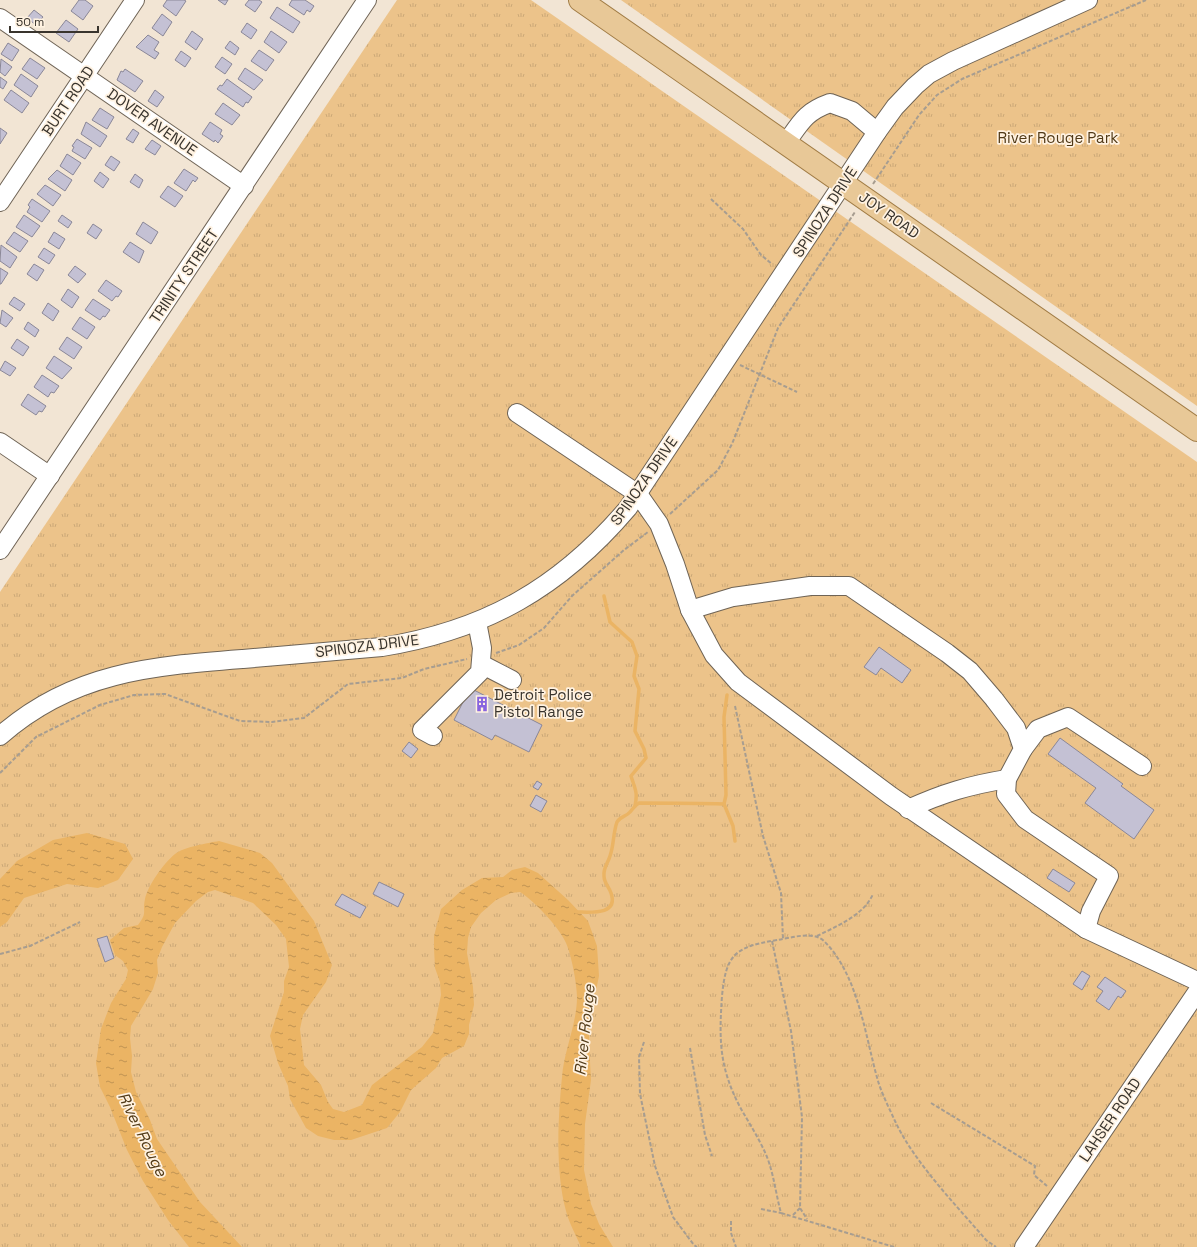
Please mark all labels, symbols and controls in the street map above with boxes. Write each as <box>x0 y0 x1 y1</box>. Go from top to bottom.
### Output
scale bar <box>10 8 98 34</box>
text: 50 m <box>16 14 44 30</box>
street label: BURT ROAD <box>37 62 98 139</box>
street label: DOVER AVENUE <box>104 84 201 160</box>
park label: River Rouge Park <box>998 128 1118 147</box>
street label: SPINOZA DRIVE <box>788 163 861 261</box>
street label: JOY ROAD <box>855 187 923 242</box>
street label: TRINITY STREET <box>145 225 222 327</box>
street label: SPINOZA DRIVE <box>606 433 681 529</box>
street label: SPINOZA DRIVE <box>314 630 420 661</box>
place label: Detroit Police Pistol Range <box>494 685 592 721</box>
building icon: Detroit Police Pistol Range <box>473 695 491 713</box>
water label: River Rouge <box>569 983 600 1077</box>
street label: LAHSER ROAD <box>1075 1074 1145 1165</box>
water label: River Rouge <box>113 1089 172 1180</box>

